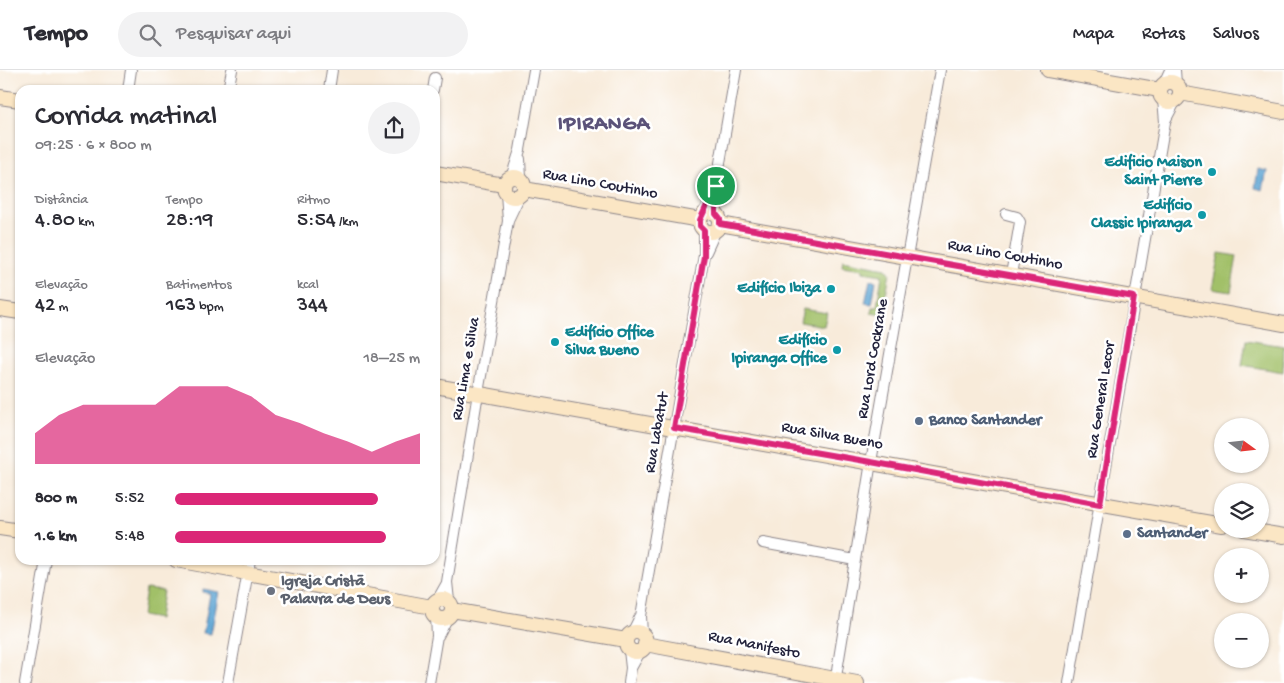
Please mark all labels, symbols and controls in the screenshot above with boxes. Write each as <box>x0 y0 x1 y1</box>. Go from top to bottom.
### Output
search box <box>118 12 468 57</box>
text: Tempo <box>25 20 88 49</box>
icon: search <box>136 21 164 49</box>
text: Pesquisar aqui <box>176 23 291 46</box>
text: Mapa <box>1073 24 1114 45</box>
text: Rotas <box>1142 24 1185 45</box>
text: Salvos <box>1213 24 1259 45</box>
text: Corrida matinal <box>35 101 217 134</box>
button: share <box>368 102 420 154</box>
district label: IPIRANGA <box>558 113 651 138</box>
text: 09:25 · 6 × 800 m <box>35 137 151 156</box>
place label: Edificio Maison Saint Pierre <box>1105 153 1203 191</box>
pin <box>695 165 737 207</box>
street label: Rua Lino Coutinho <box>541 166 659 204</box>
marker: Edificio Maison Saint Pierre <box>1206 166 1218 178</box>
icon: arrive <box>702 172 730 200</box>
text: Distância <box>35 192 88 209</box>
text: Tempo <box>166 192 203 209</box>
text: Ritmo <box>297 192 330 209</box>
place label: Edifício Classic Ipiranga <box>1090 196 1193 234</box>
text: 4.80 <box>35 209 75 234</box>
text: 28:19 <box>166 209 213 234</box>
text: 5:54 <box>297 209 336 234</box>
marker: Edifício Classic Ipiranga <box>1196 209 1208 221</box>
text: km <box>75 214 94 231</box>
text: /km <box>336 214 358 231</box>
street label: Rua Lino Coutinho <box>946 237 1064 275</box>
text: Elevação <box>35 277 88 294</box>
text: Batimentos <box>166 277 232 294</box>
text: kcal <box>297 277 319 294</box>
place label: Edifício Ibiza <box>737 279 822 299</box>
marker: Edifício Ibiza <box>825 283 837 295</box>
text: 42 <box>35 294 55 319</box>
text: 163 <box>166 294 196 319</box>
text: 344 <box>297 294 328 319</box>
street label: Rua Lord Cockrane <box>854 297 894 420</box>
text: m <box>55 299 69 316</box>
text: bpm <box>196 299 224 316</box>
street label: Rua Lima e Silva <box>449 315 486 422</box>
place label: Edifício Office Silva Bueno <box>565 323 655 361</box>
place label: Edifício Ipiranga Office <box>731 331 828 369</box>
marker: Edifício Office Silva Bueno <box>549 336 561 348</box>
street label: Rua General Lecor <box>1083 339 1121 460</box>
marker: Edifício Ipiranga Office <box>831 344 843 356</box>
text: Elevação <box>35 350 95 369</box>
text: 18–25 m <box>364 350 420 369</box>
street label: Rua Labatut <box>642 390 675 475</box>
place label: Banco Santander <box>928 412 1044 431</box>
marker: Banco Santander <box>913 415 925 427</box>
north arrow <box>1214 418 1269 472</box>
map controls <box>1214 418 1269 668</box>
street label: Rua Silva Bueno <box>780 419 884 455</box>
button: layers <box>1214 483 1269 538</box>
text: 800 m <box>35 490 77 509</box>
text: 5:52 <box>115 490 145 509</box>
place label: Santander <box>1137 525 1210 544</box>
text: 1.6 km <box>35 528 77 547</box>
text: 5:48 <box>115 528 145 547</box>
marker: Santander <box>1121 528 1133 540</box>
button: + <box>1214 548 1269 603</box>
place label: Igreja Cristã Palavra de Deus <box>280 573 391 610</box>
marker: Igreja Cristã Palavra de Deus <box>265 585 277 597</box>
button: − <box>1214 613 1269 668</box>
street label: Rua Manifesto <box>706 628 802 664</box>

